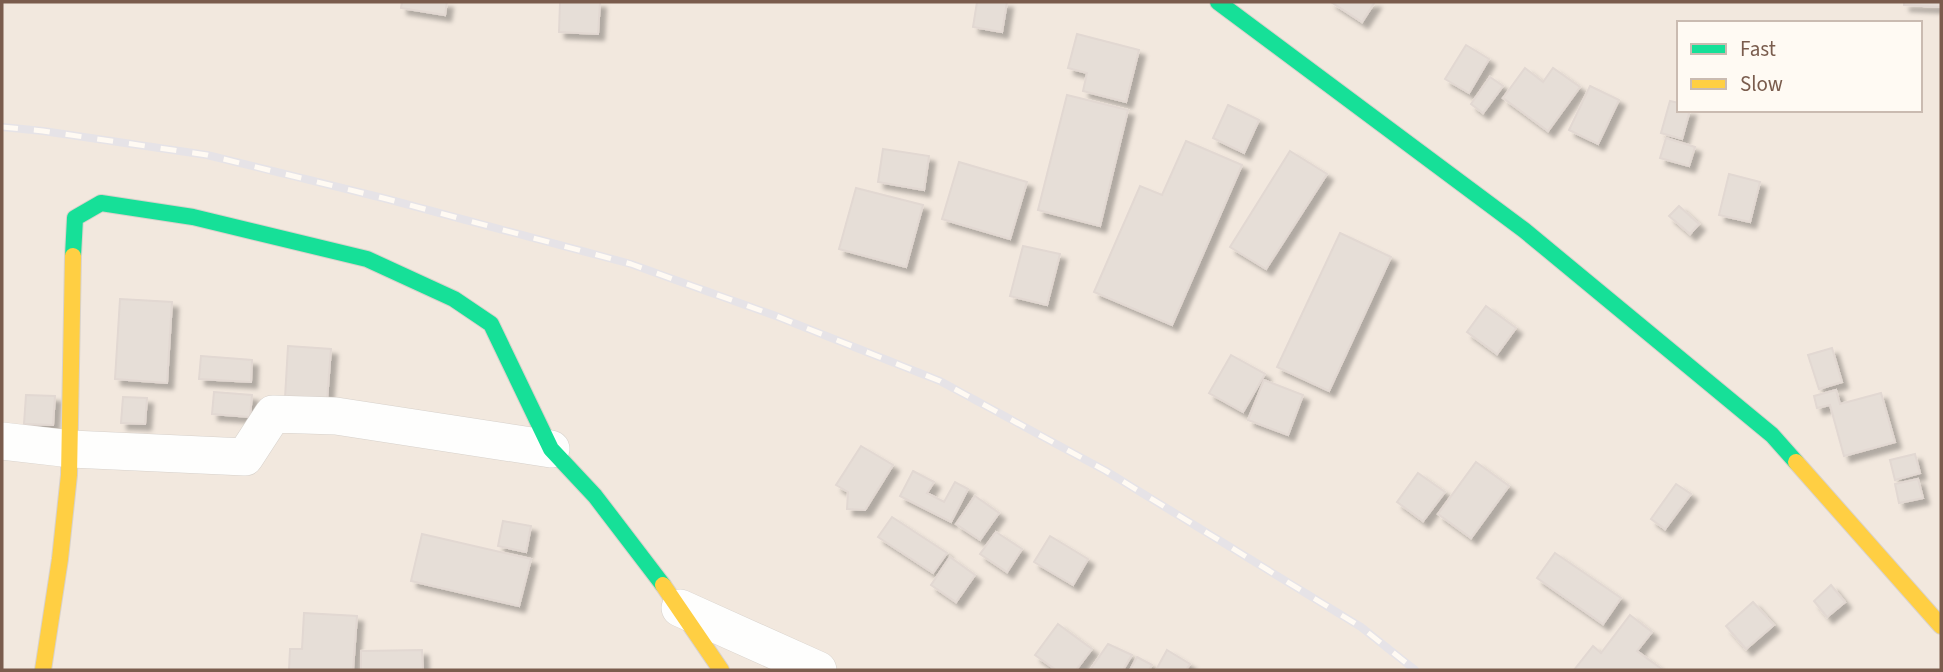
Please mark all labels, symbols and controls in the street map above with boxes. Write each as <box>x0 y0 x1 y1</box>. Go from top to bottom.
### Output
legend <box>1677 21 1922 112</box>
text: Fast <box>1740 34 1776 64</box>
text: Slow <box>1740 69 1783 99</box>

